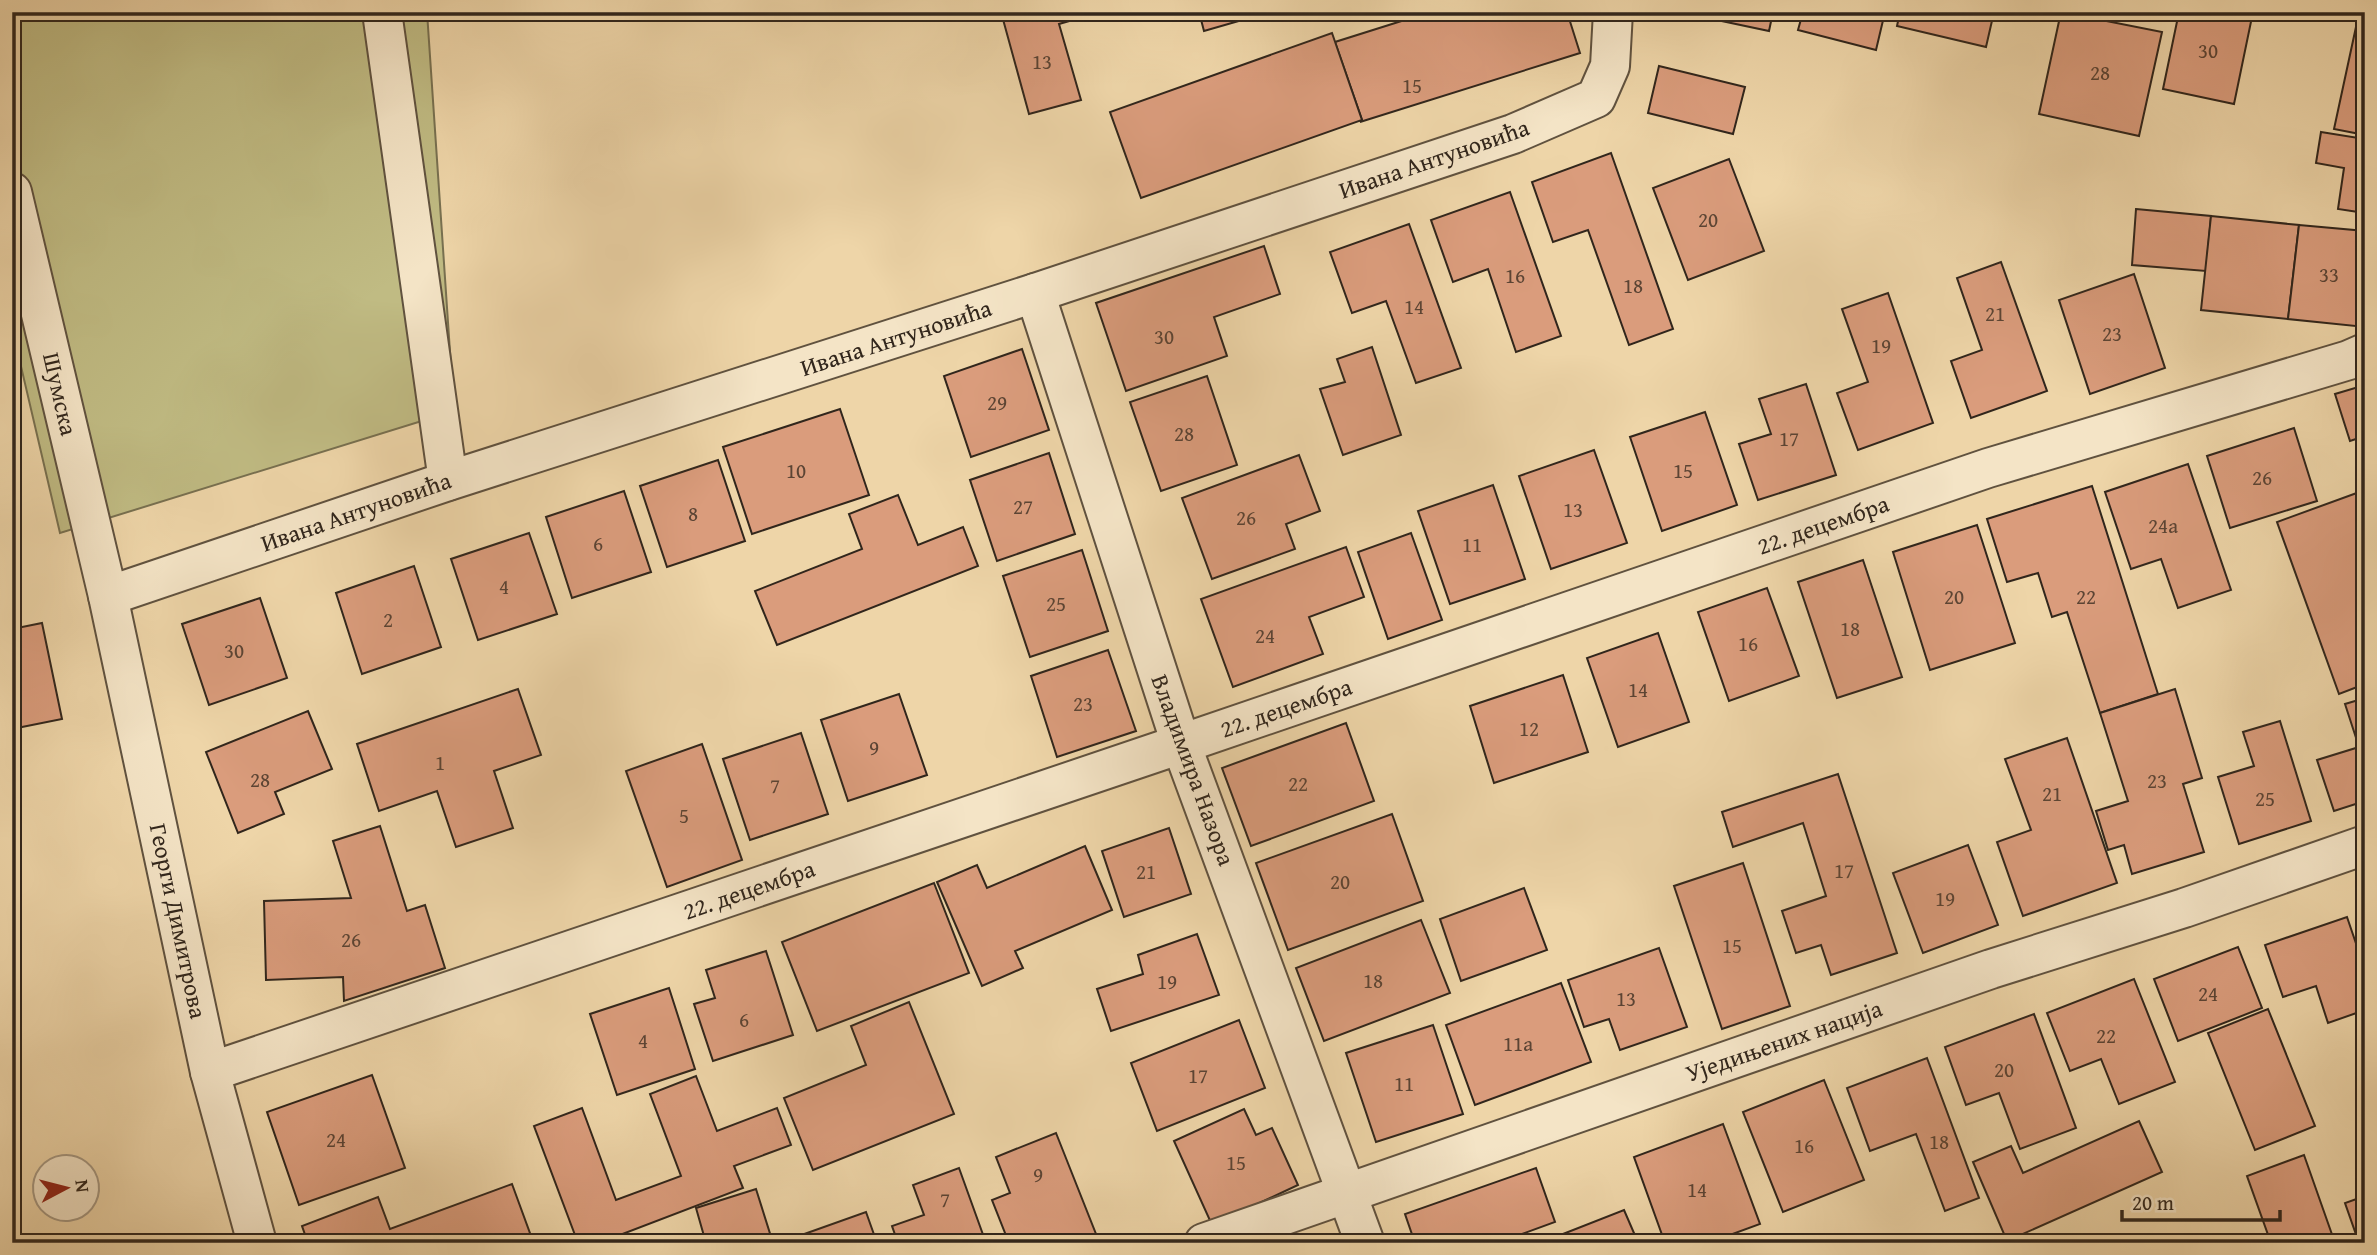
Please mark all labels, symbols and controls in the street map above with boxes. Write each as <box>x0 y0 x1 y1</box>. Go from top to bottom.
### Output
house number: 30 <box>2198 35 2218 66</box>
house number: 13 <box>1032 46 1052 77</box>
house number: 28 <box>2090 57 2110 88</box>
house number: 15 <box>1402 70 1422 101</box>
street label: Ивана Антуновића <box>1334 109 1534 208</box>
house number: 20 <box>1698 204 1718 235</box>
house number: 33 <box>2319 259 2339 290</box>
house number: 16 <box>1505 260 1525 291</box>
house number: 18 <box>1623 270 1643 301</box>
street label: Ивана Антуновића <box>796 290 997 385</box>
house number: 14 <box>1404 291 1424 322</box>
house number: 21 <box>1985 298 2005 329</box>
house number: 23 <box>2102 318 2122 349</box>
house number: 30 <box>1154 321 1174 352</box>
house number: 19 <box>1871 330 1891 361</box>
street label: Шумска <box>34 349 87 439</box>
house number: 29 <box>987 387 1007 418</box>
house number: 28 <box>1174 418 1194 449</box>
house number: 17 <box>1779 423 1799 454</box>
house number: 10 <box>786 455 806 486</box>
house number: 15 <box>1673 455 1693 486</box>
street label: Ивана Антуновића <box>256 462 456 561</box>
house number: 26 <box>2252 462 2272 493</box>
street label: 22. децембра <box>1752 485 1894 563</box>
house number: 27 <box>1013 491 1033 522</box>
house number: 13 <box>1563 494 1583 525</box>
house number: 8 <box>688 498 698 529</box>
house number: 26 <box>1236 502 1256 533</box>
house number: 24a <box>2148 510 2178 541</box>
house number: 6 <box>593 528 603 559</box>
house number: 11 <box>1462 529 1482 560</box>
house number: 4 <box>499 571 509 602</box>
house number: 20 <box>1944 581 1964 612</box>
house number: 22 <box>2076 581 2096 612</box>
house number: 25 <box>1046 588 1066 619</box>
house number: 2 <box>383 604 393 635</box>
house number: 18 <box>1840 613 1860 644</box>
house number: 24 <box>1255 620 1275 651</box>
house number: 16 <box>1738 628 1758 659</box>
house number: 30 <box>224 635 244 666</box>
street label: 22. децембра <box>1215 668 1357 746</box>
street label: Владимира Назора <box>1143 669 1244 871</box>
house number: 14 <box>1628 674 1648 705</box>
house number: 23 <box>1073 688 1093 719</box>
house number: 12 <box>1519 713 1539 744</box>
house number: 9 <box>869 732 879 763</box>
house number: 1 <box>435 747 445 778</box>
house number: 28 <box>250 764 270 795</box>
house number: 23 <box>2147 765 2167 796</box>
house number: 22 <box>1288 768 1308 799</box>
house number: 7 <box>770 770 780 801</box>
house number: 21 <box>2042 778 2062 809</box>
house number: 25 <box>2255 783 2275 814</box>
house number: 5 <box>679 800 689 831</box>
street label: Георги Димитрова <box>141 820 216 1022</box>
street label: 22. децембра <box>678 850 820 928</box>
house number: 17 <box>1834 855 1854 886</box>
house number: 21 <box>1136 856 1156 887</box>
house number: 20 <box>1330 866 1350 897</box>
house number: 19 <box>1935 883 1955 914</box>
house number: 26 <box>341 924 361 955</box>
house number: 15 <box>1722 930 1742 961</box>
house number: 18 <box>1363 965 1383 996</box>
house number: 19 <box>1157 966 1177 997</box>
house number: 24 <box>2198 978 2218 1009</box>
house number: 13 <box>1616 983 1636 1014</box>
street label: Уједињених нација <box>1681 990 1887 1091</box>
house number: 6 <box>739 1004 749 1035</box>
house number: 22 <box>2096 1020 2116 1051</box>
house number: 4 <box>638 1025 648 1056</box>
house number: 11a <box>1503 1028 1533 1059</box>
house number: 20 <box>1994 1054 2014 1085</box>
house number: 17 <box>1188 1060 1208 1091</box>
house number: 11 <box>1394 1068 1414 1099</box>
house number: 24 <box>326 1124 346 1155</box>
house number: 18 <box>1929 1126 1949 1157</box>
house number: 16 <box>1794 1130 1814 1161</box>
house number: 15 <box>1226 1147 1246 1178</box>
north arrow <box>32 1154 102 1224</box>
house number: 9 <box>1033 1159 1043 1190</box>
house number: 14 <box>1687 1174 1707 1205</box>
text: N <box>68 1178 98 1194</box>
scale bar <box>2122 1178 2279 1222</box>
house number: 7 <box>940 1184 950 1215</box>
text: 20 m <box>2132 1187 2174 1218</box>

